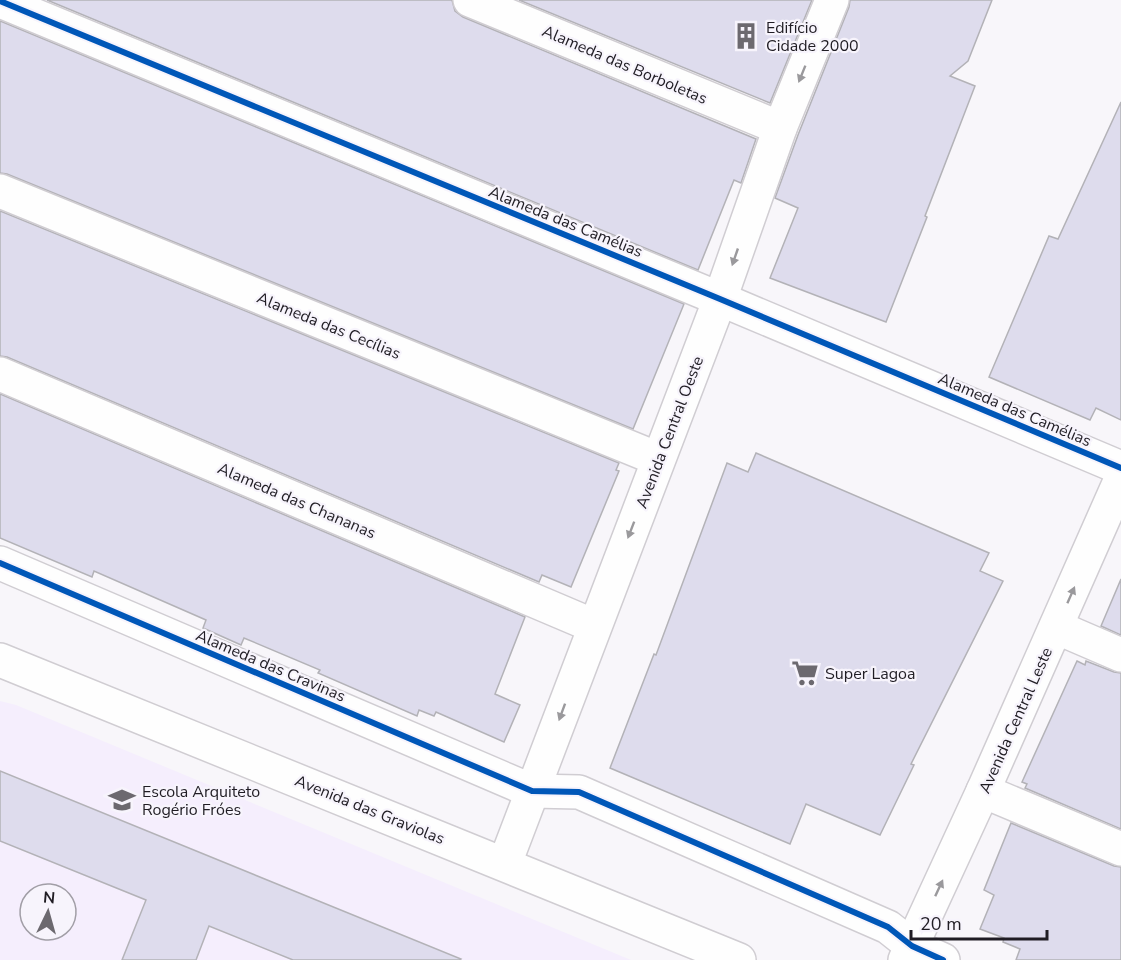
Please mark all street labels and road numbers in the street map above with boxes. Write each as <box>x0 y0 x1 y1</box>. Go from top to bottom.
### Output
street label: Alameda das Borboletas <box>539 20 710 110</box>
street label: Alameda das Camélias <box>485 181 646 263</box>
street label: Alameda das Cecílias <box>253 287 404 365</box>
street label: Avenida Central Oeste <box>631 353 709 512</box>
street label: Alameda das Camélias <box>935 368 1095 452</box>
street label: Alameda das Chananas <box>214 458 379 544</box>
street label: Alameda das Cravinas <box>192 624 349 707</box>
street label: Avenida Central Leste <box>974 644 1058 797</box>
street label: Avenida das Graviolas <box>291 770 448 850</box>

